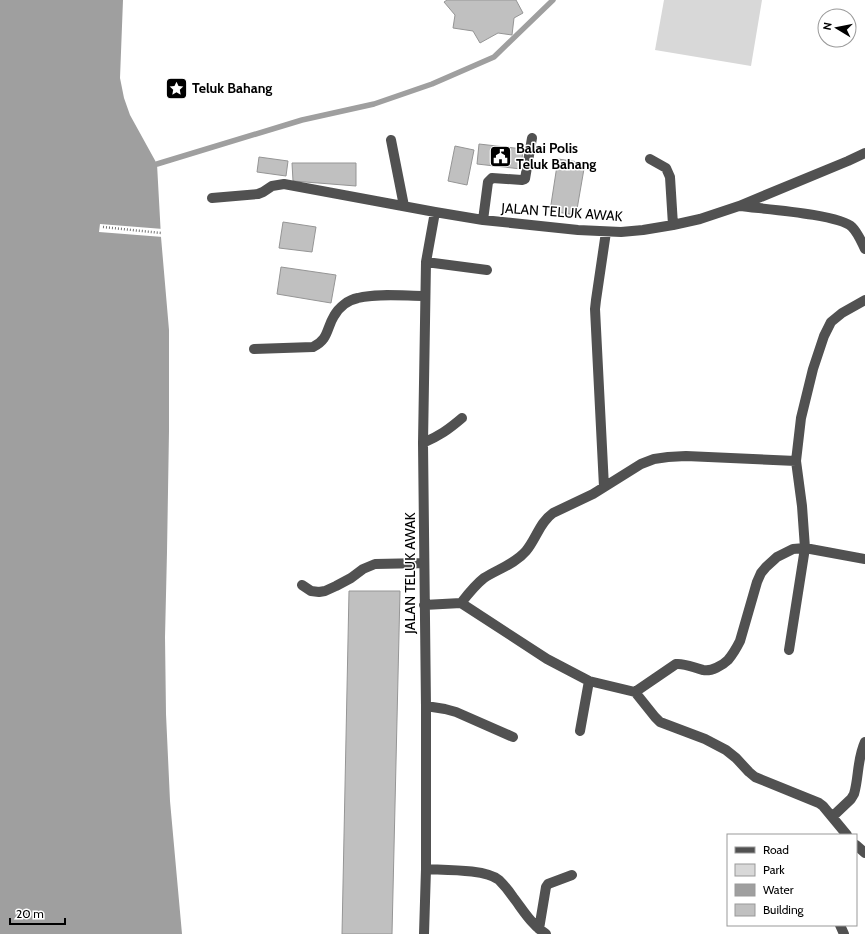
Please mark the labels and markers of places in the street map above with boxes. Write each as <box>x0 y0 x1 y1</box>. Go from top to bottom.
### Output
place icon: Teluk Bahang <box>164 75 190 101</box>
place label: Teluk Bahang <box>192 79 272 97</box>
place label: Balai Polis Teluk Bahang <box>516 139 596 173</box>
public building icon: Balai Polis Teluk Bahang <box>487 143 513 169</box>

